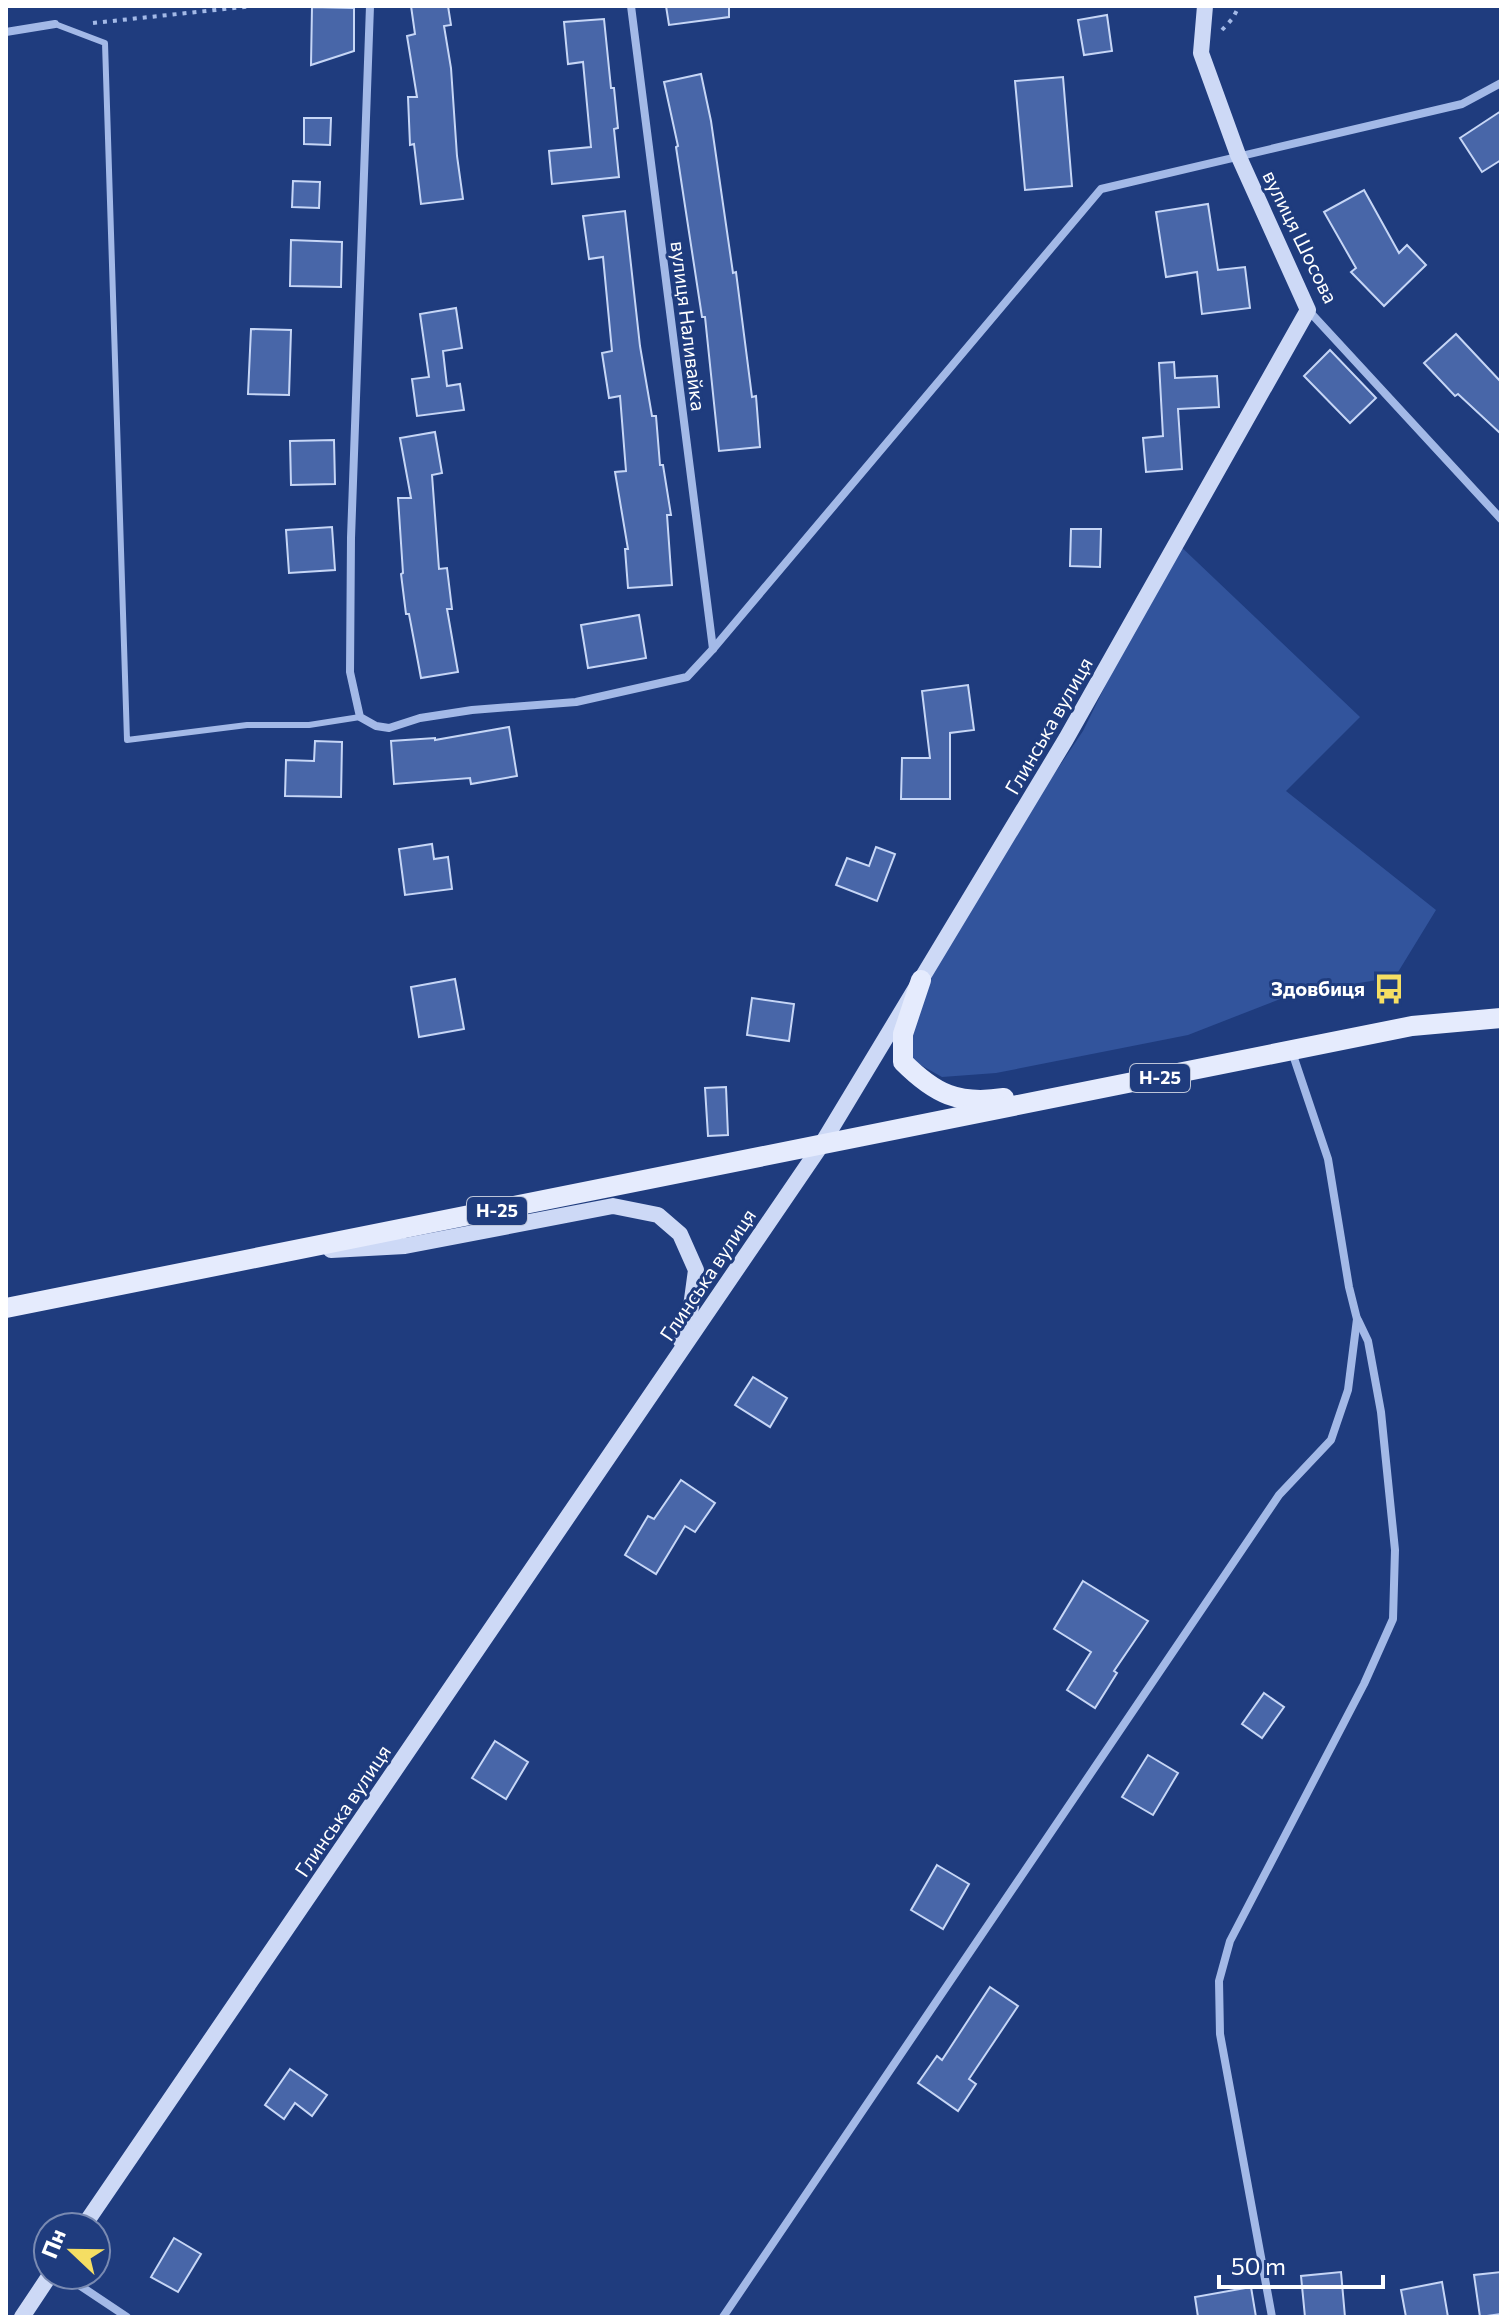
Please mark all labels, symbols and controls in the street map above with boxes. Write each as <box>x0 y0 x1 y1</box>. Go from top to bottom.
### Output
street label: вулиця Шосова <box>1258 166 1343 307</box>
street label: вулиця Наливайка <box>667 239 711 412</box>
street label: Глинська вулиця <box>999 653 1097 798</box>
bus stop icon: Здовбиця <box>1372 972 1406 1006</box>
place label: Здовбиця <box>1271 976 1365 1000</box>
road number: Н-25 <box>1130 1064 1190 1092</box>
road number: Н-25 <box>467 1197 527 1225</box>
street label: Глинська вулиця <box>654 1204 760 1345</box>
street label: Глинська вулиця <box>289 1740 395 1881</box>
north arrow <box>32 2211 112 2291</box>
text: Пн <box>35 2225 71 2262</box>
scale bar <box>1219 2239 1383 2289</box>
text: 50 m <box>1231 2251 1286 2280</box>

